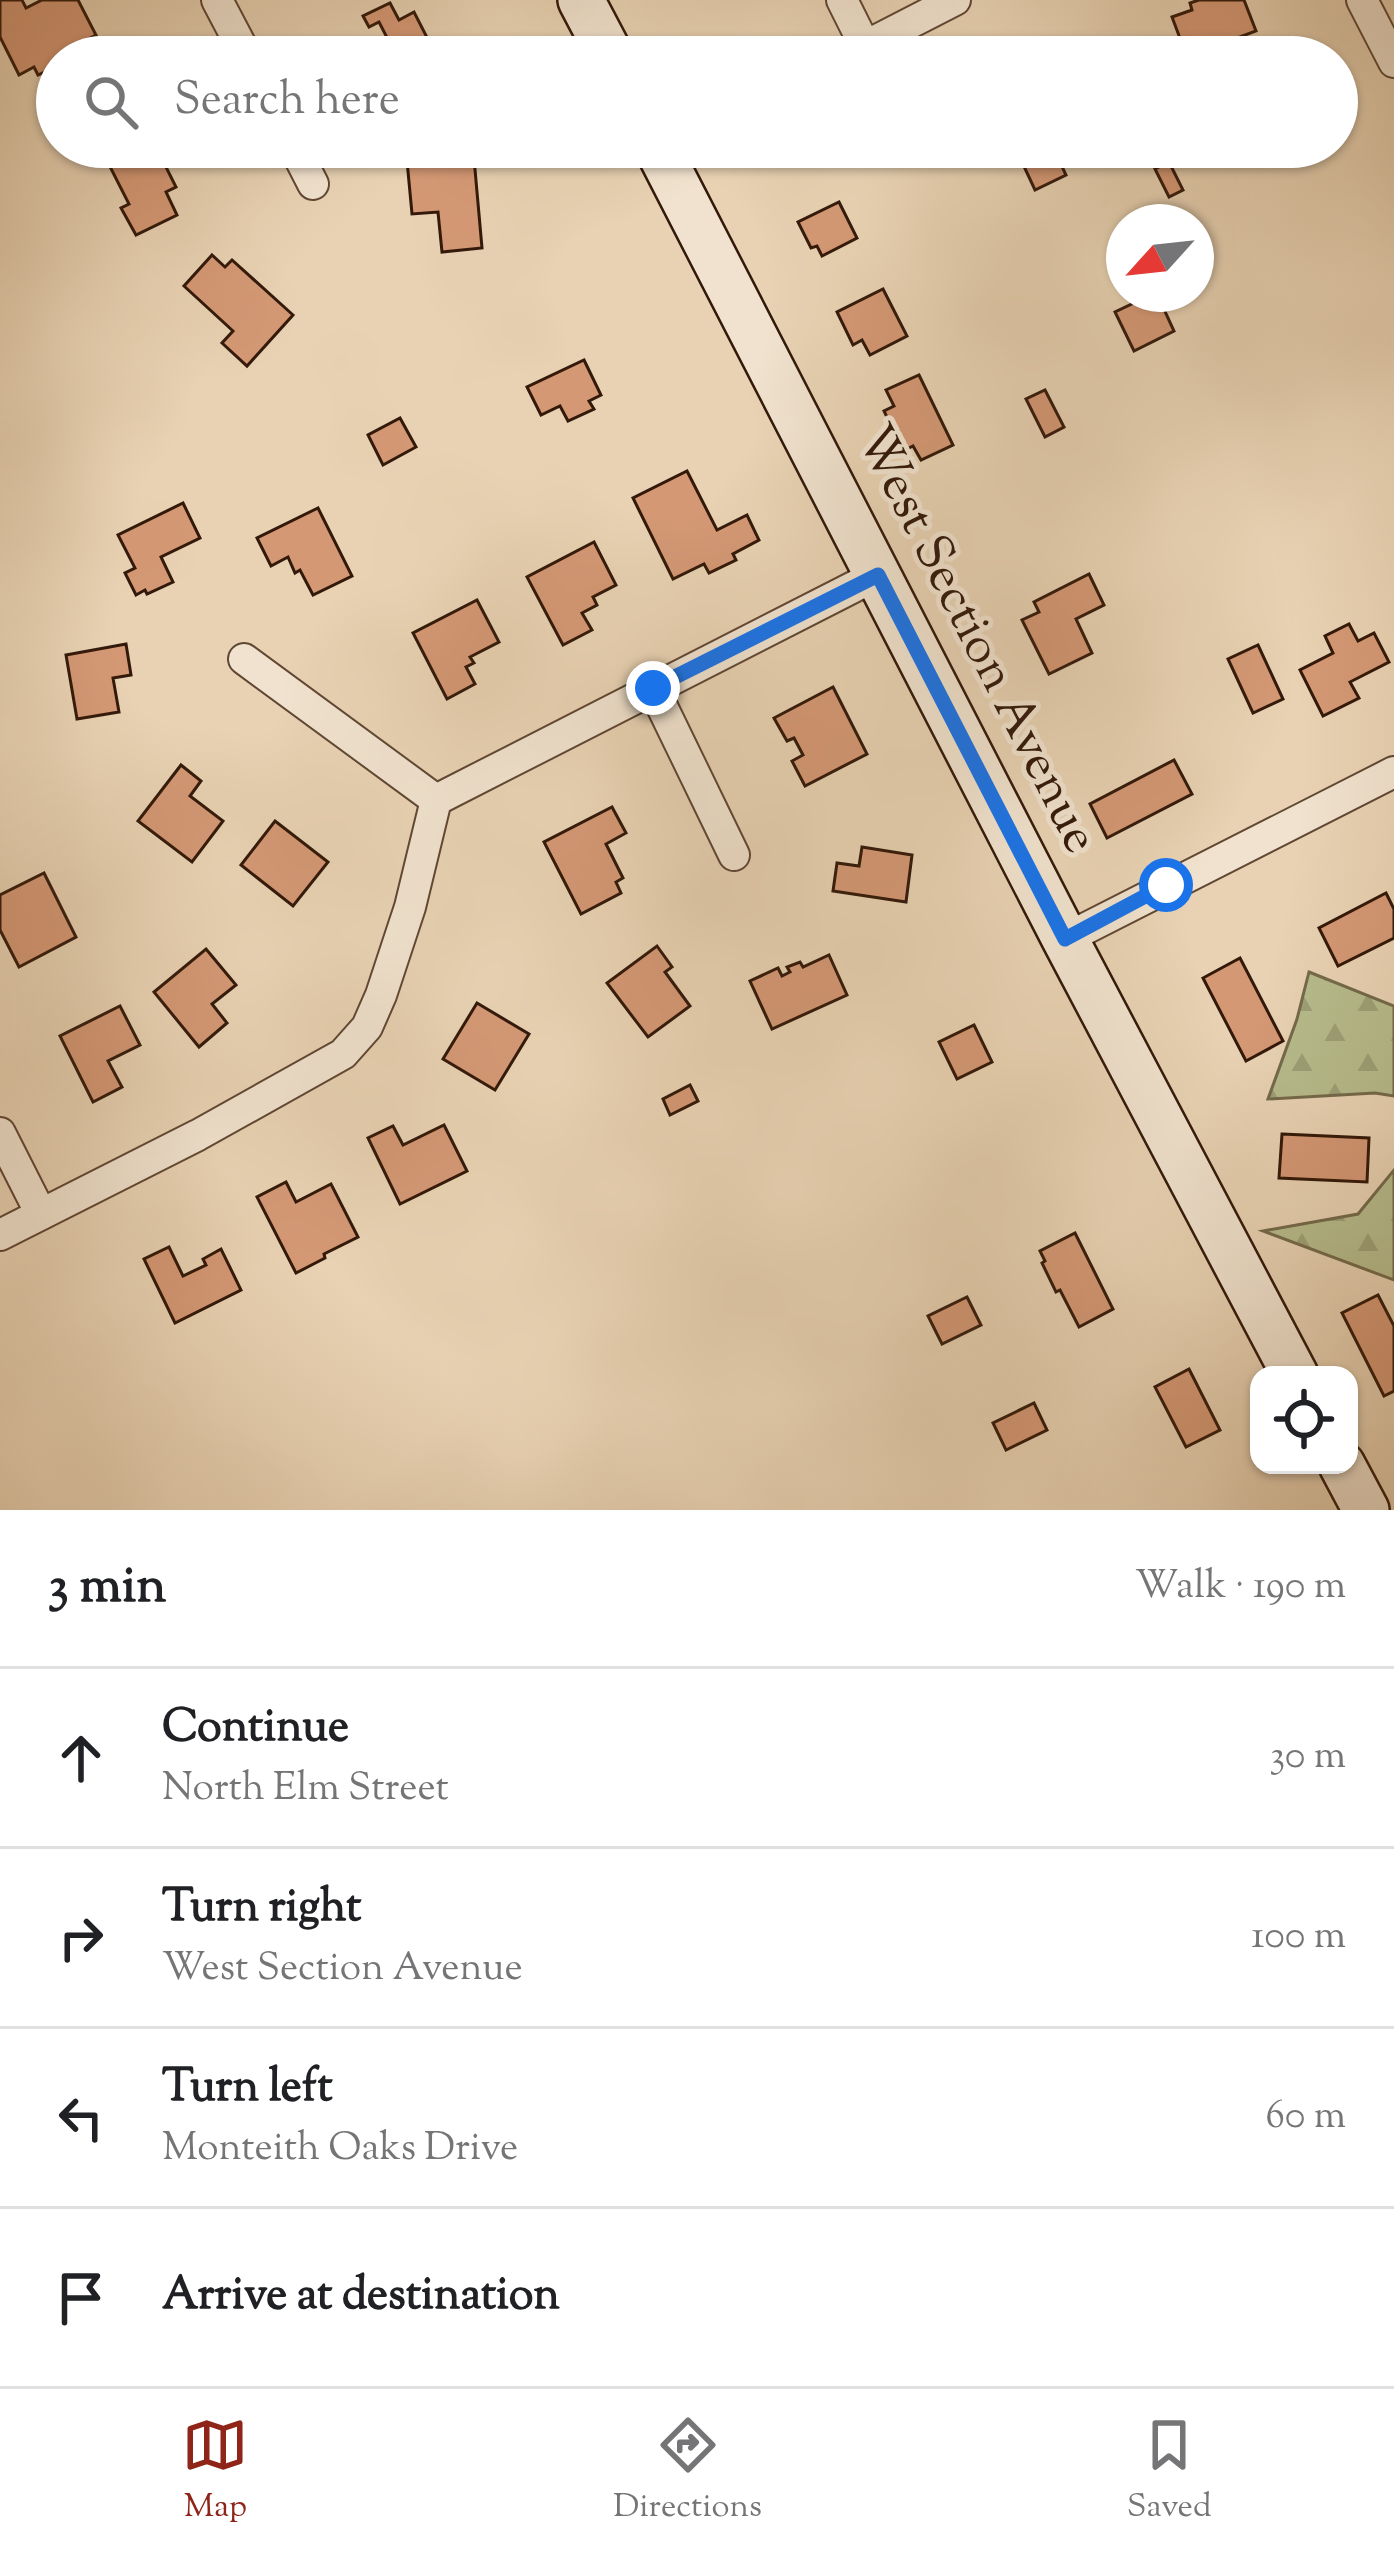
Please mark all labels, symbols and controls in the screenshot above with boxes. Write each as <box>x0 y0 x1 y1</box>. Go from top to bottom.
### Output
search box <box>36 36 1358 168</box>
icon: search <box>78 69 144 135</box>
text: Search here <box>174 70 400 135</box>
north arrow <box>1106 204 1214 312</box>
street label: West Section Avenue <box>835 413 1115 867</box>
route end <box>626 661 680 715</box>
route start <box>1139 858 1193 912</box>
map controls <box>1250 1366 1358 1474</box>
button: locate <box>1250 1366 1358 1474</box>
text: 3 min <box>48 1552 166 1625</box>
text: Walk · 190 m <box>1135 1560 1346 1616</box>
text: Continue <box>162 1697 349 1762</box>
icon: ahead <box>48 1725 114 1791</box>
text: 30 m <box>1269 1730 1346 1786</box>
text: North Elm Street <box>162 1762 449 1818</box>
text: Turn right <box>162 1877 361 1942</box>
icon: right <box>48 1905 114 1971</box>
text: 100 m <box>1251 1910 1346 1966</box>
text: West Section Avenue <box>162 1942 523 1998</box>
text: Turn left <box>162 2057 333 2122</box>
icon: left <box>48 2085 114 2151</box>
text: 60 m <box>1265 2090 1346 2146</box>
text: Monteith Oaks Drive <box>162 2122 518 2178</box>
icon: arrive <box>48 2265 114 2331</box>
text: Arrive at destination <box>162 2265 560 2330</box>
tab: Map <box>182 2412 248 2532</box>
tab: Directions <box>613 2412 762 2532</box>
tab: Saved <box>1127 2412 1212 2532</box>

